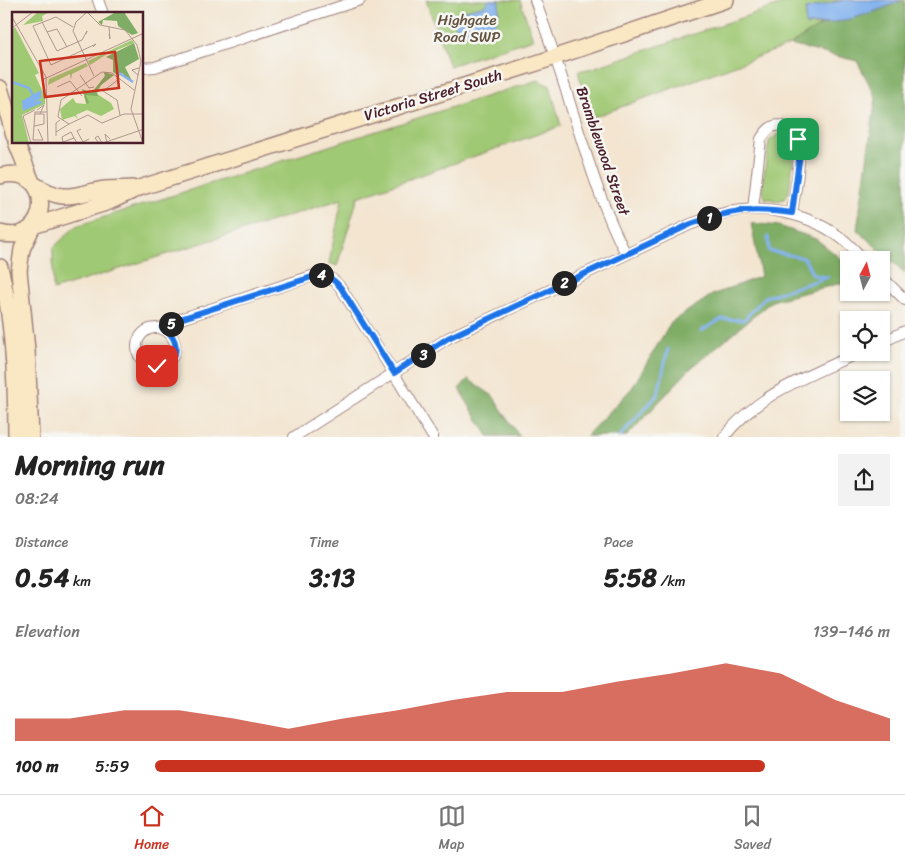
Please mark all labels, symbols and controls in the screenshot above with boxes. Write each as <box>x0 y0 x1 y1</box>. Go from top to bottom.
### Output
park label: Highgate Road SWP <box>434 7 500 50</box>
inset map <box>12 12 144 144</box>
street label: Victoria Street South <box>361 62 505 128</box>
street label: Bramblewood Street <box>569 83 638 220</box>
pin <box>777 118 819 160</box>
icon: arrive <box>784 125 812 153</box>
pin: 1 <box>696 206 722 230</box>
text: 1 <box>706 206 713 231</box>
north arrow <box>840 251 890 301</box>
map controls <box>840 251 890 421</box>
pin: 4 <box>308 262 334 288</box>
text: 4 <box>317 263 326 288</box>
pin: 2 <box>552 270 576 296</box>
text: 2 <box>560 271 569 296</box>
button: locate <box>840 311 890 361</box>
pin: 5 <box>158 312 184 336</box>
text: 5 <box>167 312 176 337</box>
pin: 3 <box>410 342 436 368</box>
text: 3 <box>420 343 427 368</box>
pin <box>136 345 178 387</box>
icon: check <box>143 352 171 380</box>
button: layers <box>840 371 890 421</box>
text: Morning run <box>15 440 165 489</box>
button: share <box>838 454 890 506</box>
text: 08:24 <box>15 484 59 513</box>
text: Distance <box>15 530 68 555</box>
text: Time <box>309 530 339 555</box>
text: Pace <box>604 530 633 555</box>
text: 0.54 <box>15 555 69 600</box>
text: 3:13 <box>309 555 355 600</box>
text: 5:58 <box>604 555 657 600</box>
text: km <box>69 569 91 594</box>
text: /km <box>657 569 686 594</box>
text: Elevation <box>15 617 80 646</box>
text: 139–146 m <box>813 617 890 646</box>
text: 100 m <box>15 752 59 781</box>
text: 5:59 <box>95 752 129 781</box>
tab: Home <box>134 802 169 857</box>
tab: Map <box>438 802 466 857</box>
tab: Saved <box>734 802 771 857</box>

